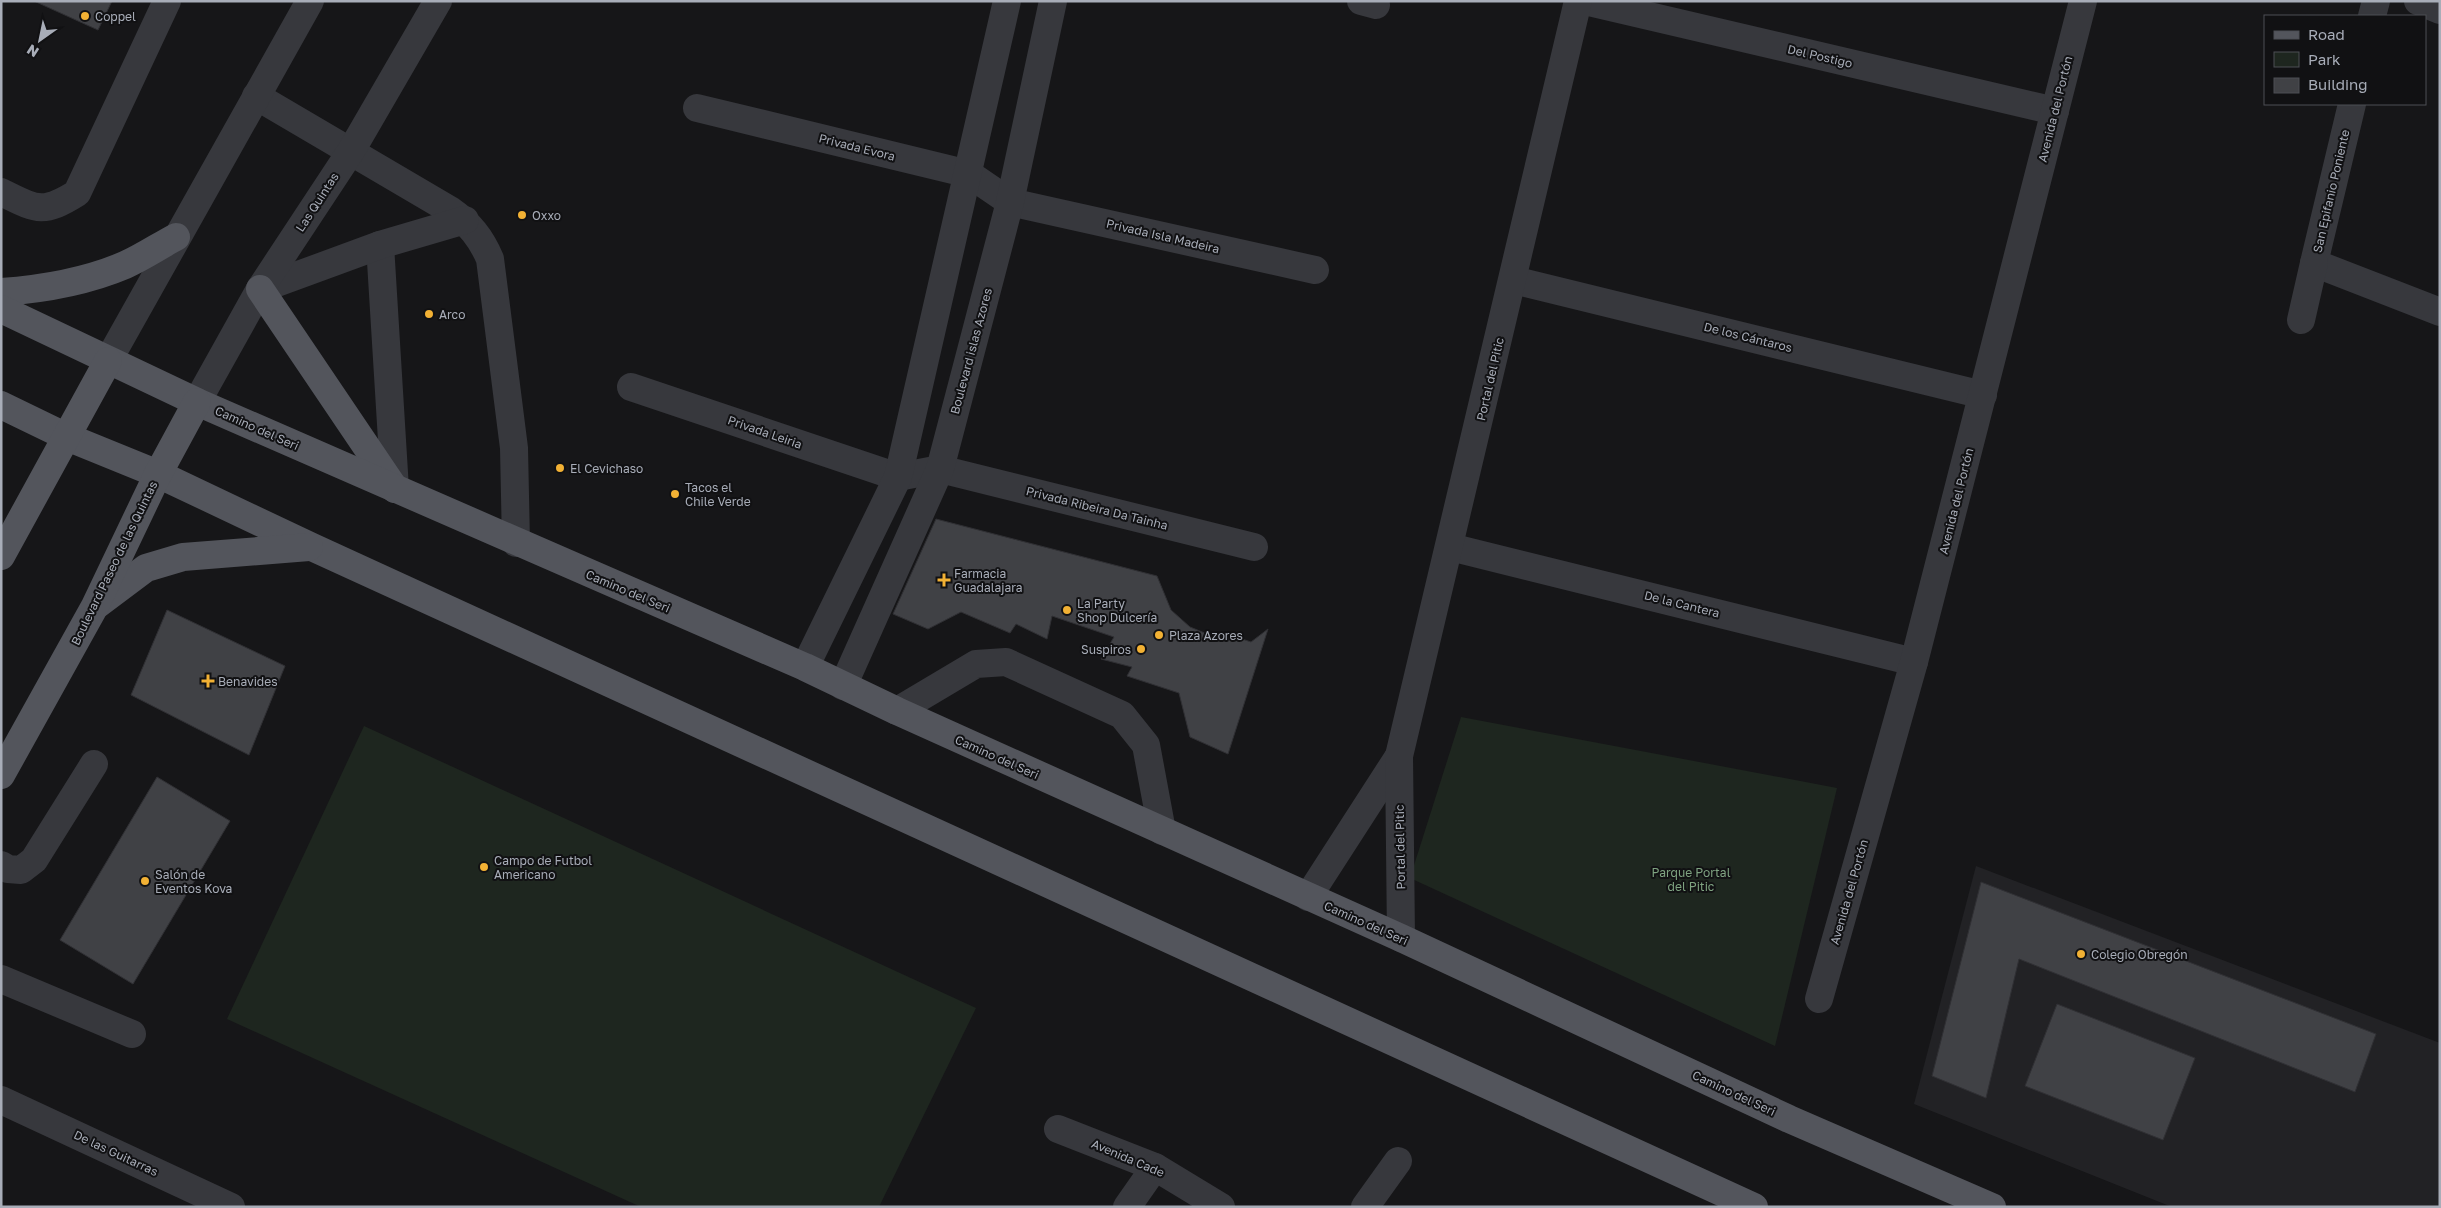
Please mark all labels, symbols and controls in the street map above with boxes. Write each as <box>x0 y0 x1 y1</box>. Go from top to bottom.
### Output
place label: Coppel <box>95 9 136 24</box>
marker: Coppel <box>79 10 91 22</box>
north arrow <box>15 15 65 65</box>
legend <box>2264 15 2426 105</box>
text: Road <box>2308 25 2345 43</box>
text: N <box>24 41 42 61</box>
street label: Del Postigo <box>1786 41 1854 71</box>
text: Park <box>2308 50 2341 68</box>
street label: Avenida del Portón <box>2035 54 2075 164</box>
text: Building <box>2308 75 2368 93</box>
street label: San Epifanio Poniente <box>2310 128 2352 254</box>
street label: Privada Evora <box>817 130 897 164</box>
street label: Las Quintas <box>292 170 342 234</box>
place label: Oxxo <box>532 208 561 223</box>
marker: Oxxo <box>516 209 528 221</box>
street label: Privada Isla Madeira <box>1105 216 1221 256</box>
street label: Boulevard islas Azores <box>947 286 995 416</box>
place label: Arco <box>439 307 465 322</box>
marker: Arco <box>423 308 435 320</box>
street label: De los Cántaros <box>1702 319 1794 355</box>
street label: Portal del Pitic <box>1473 335 1507 422</box>
street label: Camino del Seri <box>213 403 301 453</box>
street label: Privada Leiria <box>726 412 804 452</box>
street label: Avenida del Portón <box>1936 446 1976 556</box>
place label: El Cevichaso <box>570 461 643 476</box>
marker: El Cevichaso <box>554 462 566 474</box>
street label: Boulevard Paseo de las Quintas <box>68 478 160 648</box>
place label: Tacos el Chile Verde <box>685 480 751 509</box>
street label: Privada Ribeira Da Tainha <box>1025 483 1169 533</box>
marker: Tacos el Chile Verde <box>669 488 681 500</box>
street label: Camino del Seri <box>584 566 672 616</box>
place label: Farmacia Guadalajara <box>954 566 1023 595</box>
marker: Farmacia Guadalajara <box>938 574 950 586</box>
street label: De la Cantera <box>1643 587 1721 621</box>
place label: La Party Shop Dulcería <box>1077 596 1157 625</box>
marker: La Party Shop Dulcería <box>1061 604 1073 616</box>
place label: Plaza Azores <box>1169 628 1243 643</box>
marker: Plaza Azores <box>1153 629 1165 641</box>
place label: Suspiros <box>1081 642 1131 657</box>
marker: Suspiros <box>1135 643 1147 655</box>
place label: Benavides <box>218 674 278 689</box>
marker: Benavides <box>202 675 214 687</box>
street label: Camino del Seri <box>953 732 1041 782</box>
street label: Portal del Pitic <box>1392 804 1408 890</box>
street label: Avenida del Portón <box>1827 838 1871 946</box>
place label: Campo de Futbol Americano <box>494 853 592 882</box>
marker: Campo de Futbol Americano <box>478 861 490 873</box>
park label: Parque Portal del Pitic <box>1652 865 1731 894</box>
place label: Salón de Eventos Kova <box>155 867 232 896</box>
marker: Salón de Eventos Kova <box>139 875 151 887</box>
street label: Camino del Seri <box>1322 898 1410 948</box>
place label: Colegio Obregón <box>2091 947 2188 962</box>
marker: Colegio Obregón <box>2075 948 2087 960</box>
street label: Camino del Seri <box>1690 1067 1778 1119</box>
street label: De las Guitarras <box>71 1127 161 1179</box>
street label: Avenida Cade <box>1089 1136 1167 1180</box>

